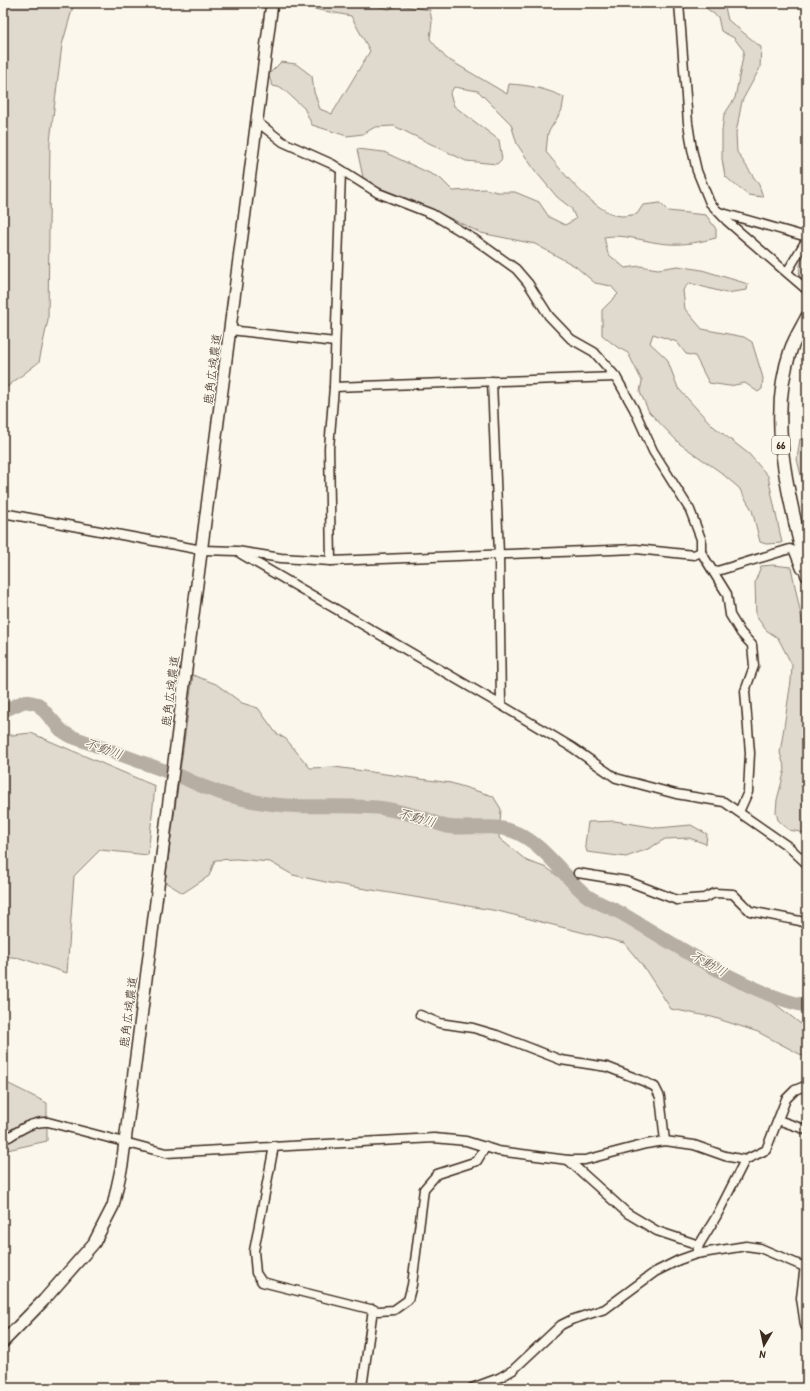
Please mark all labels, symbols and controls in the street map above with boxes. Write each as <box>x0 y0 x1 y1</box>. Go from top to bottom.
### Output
street label: 鹿角広域農道 <box>199 332 225 406</box>
road number: 66 <box>772 436 790 454</box>
street label: 鹿角広域農道 <box>157 654 183 728</box>
water label: 不動川 <box>83 733 125 763</box>
water label: 不動川 <box>396 803 438 831</box>
water label: 不動川 <box>688 945 730 981</box>
street label: 鹿角広域農道 <box>115 975 141 1049</box>
north arrow <box>744 1325 784 1365</box>
text: N <box>758 1347 766 1362</box>

